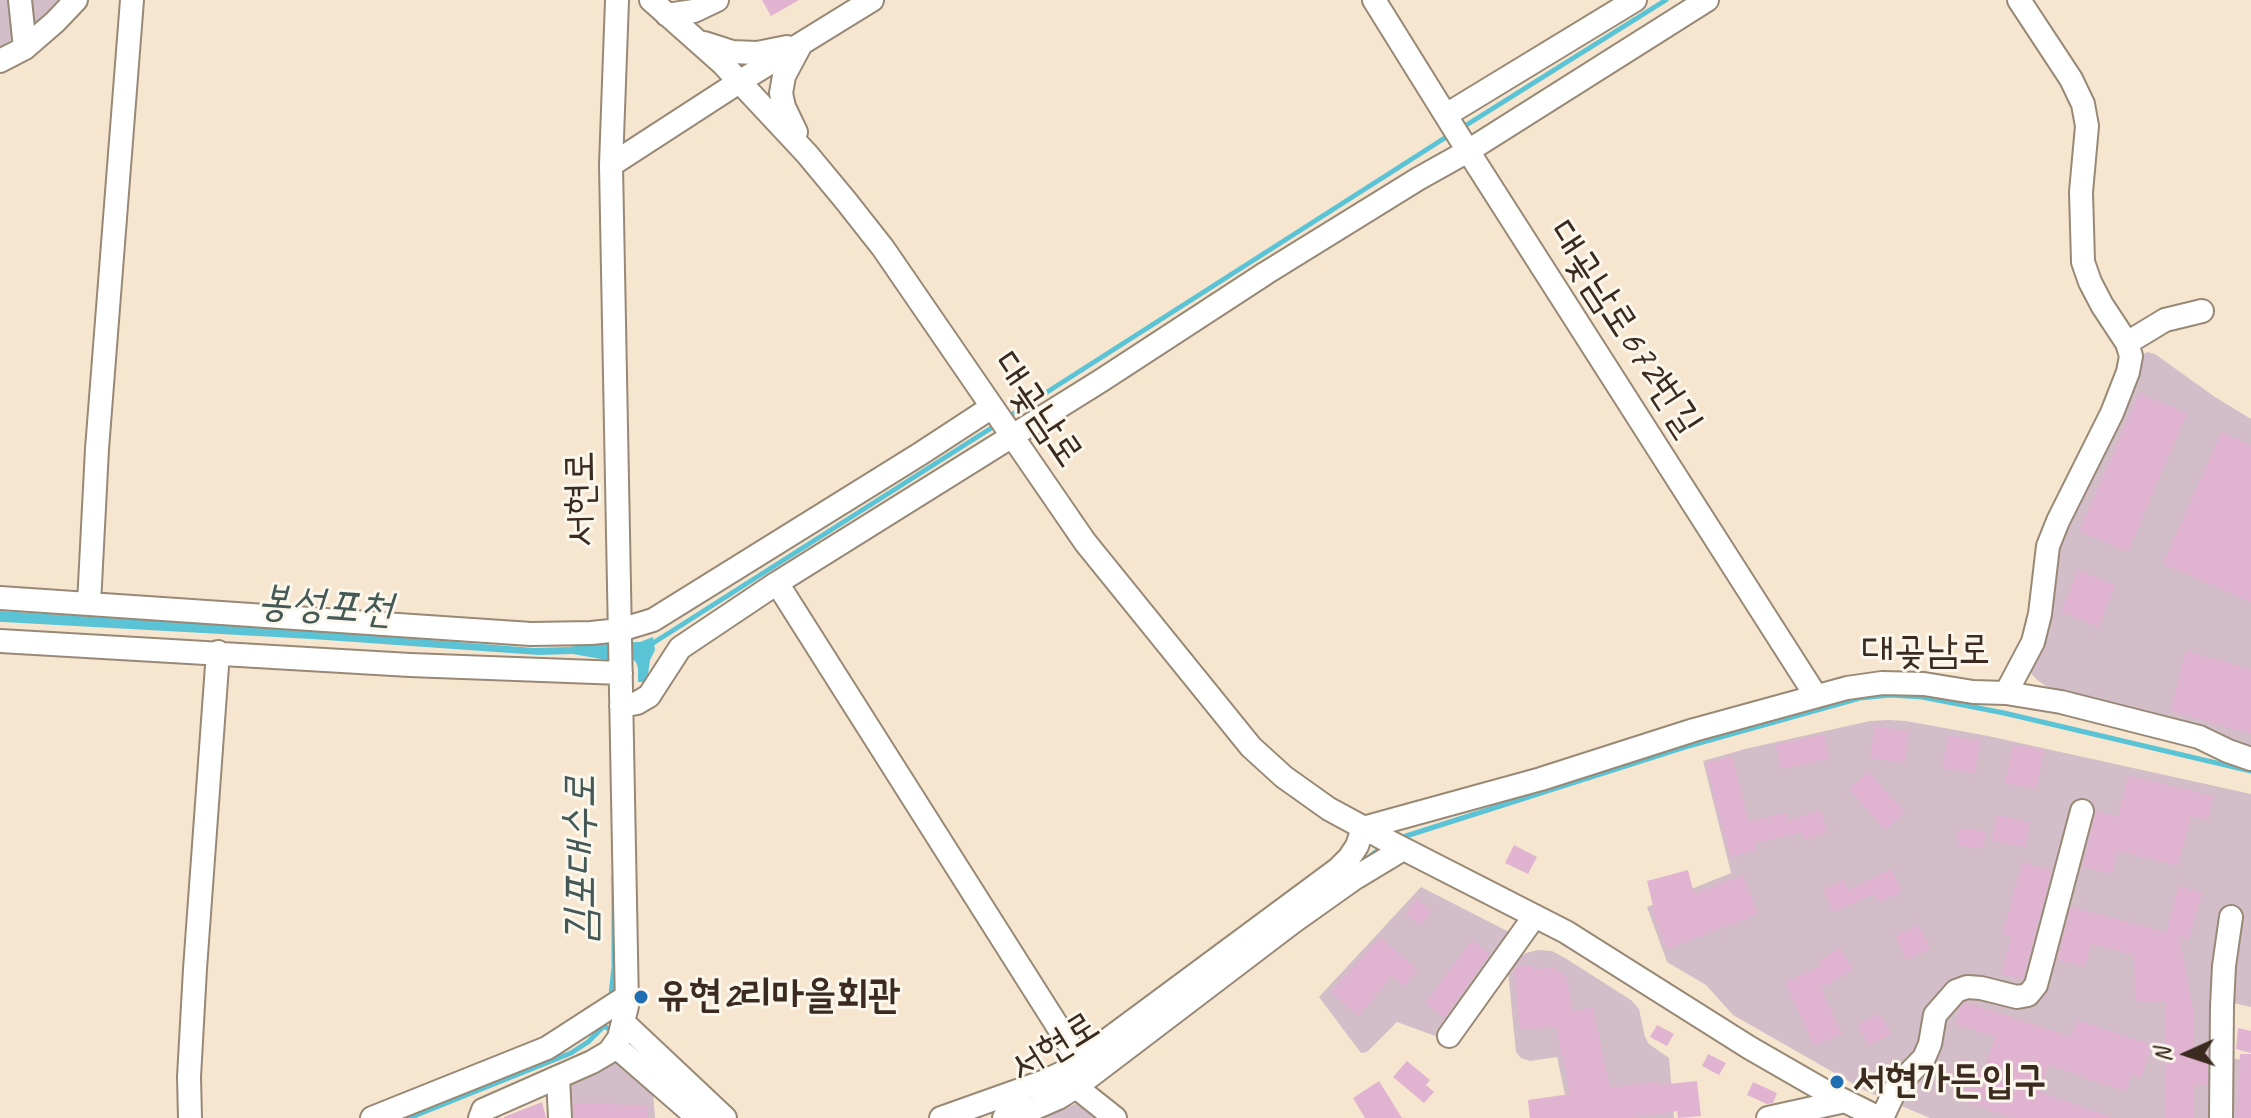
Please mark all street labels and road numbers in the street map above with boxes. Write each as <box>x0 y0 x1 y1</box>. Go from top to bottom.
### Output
street label: 대곶남로672번길 <box>1537 212 1711 446</box>
street label: 대곶남로 <box>981 343 1093 477</box>
street label: 서현로 <box>557 450 607 548</box>
street label: 대곶남로 <box>1862 628 1990 676</box>
street label: 서현로 <box>1001 1002 1109 1094</box>

